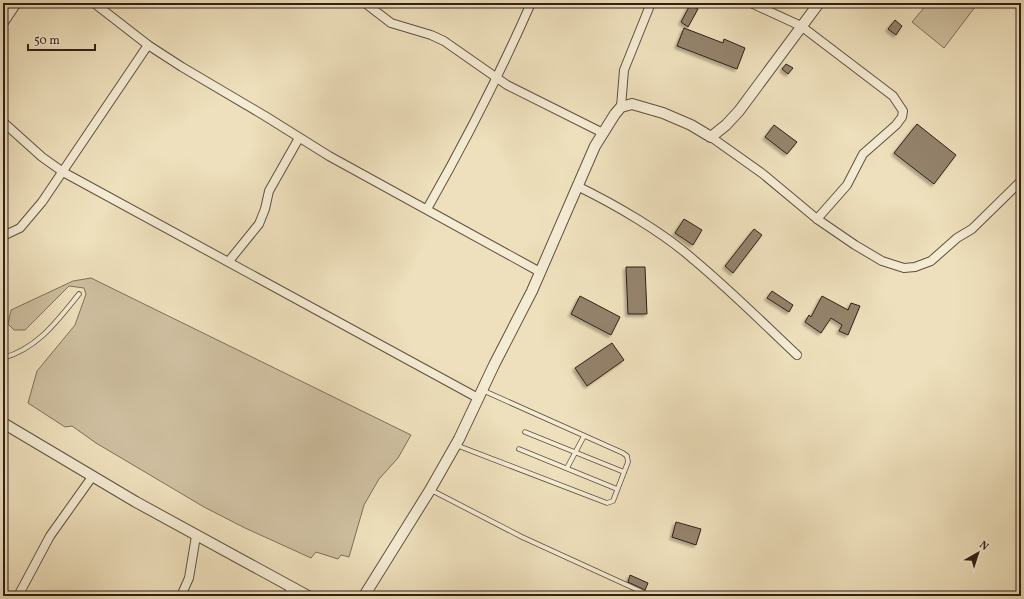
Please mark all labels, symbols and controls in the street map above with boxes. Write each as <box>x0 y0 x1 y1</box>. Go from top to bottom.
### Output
scale bar <box>28 26 95 52</box>
text: 50 m <box>34 33 60 49</box>
north arrow <box>958 533 998 573</box>
text: N <box>976 538 991 555</box>

